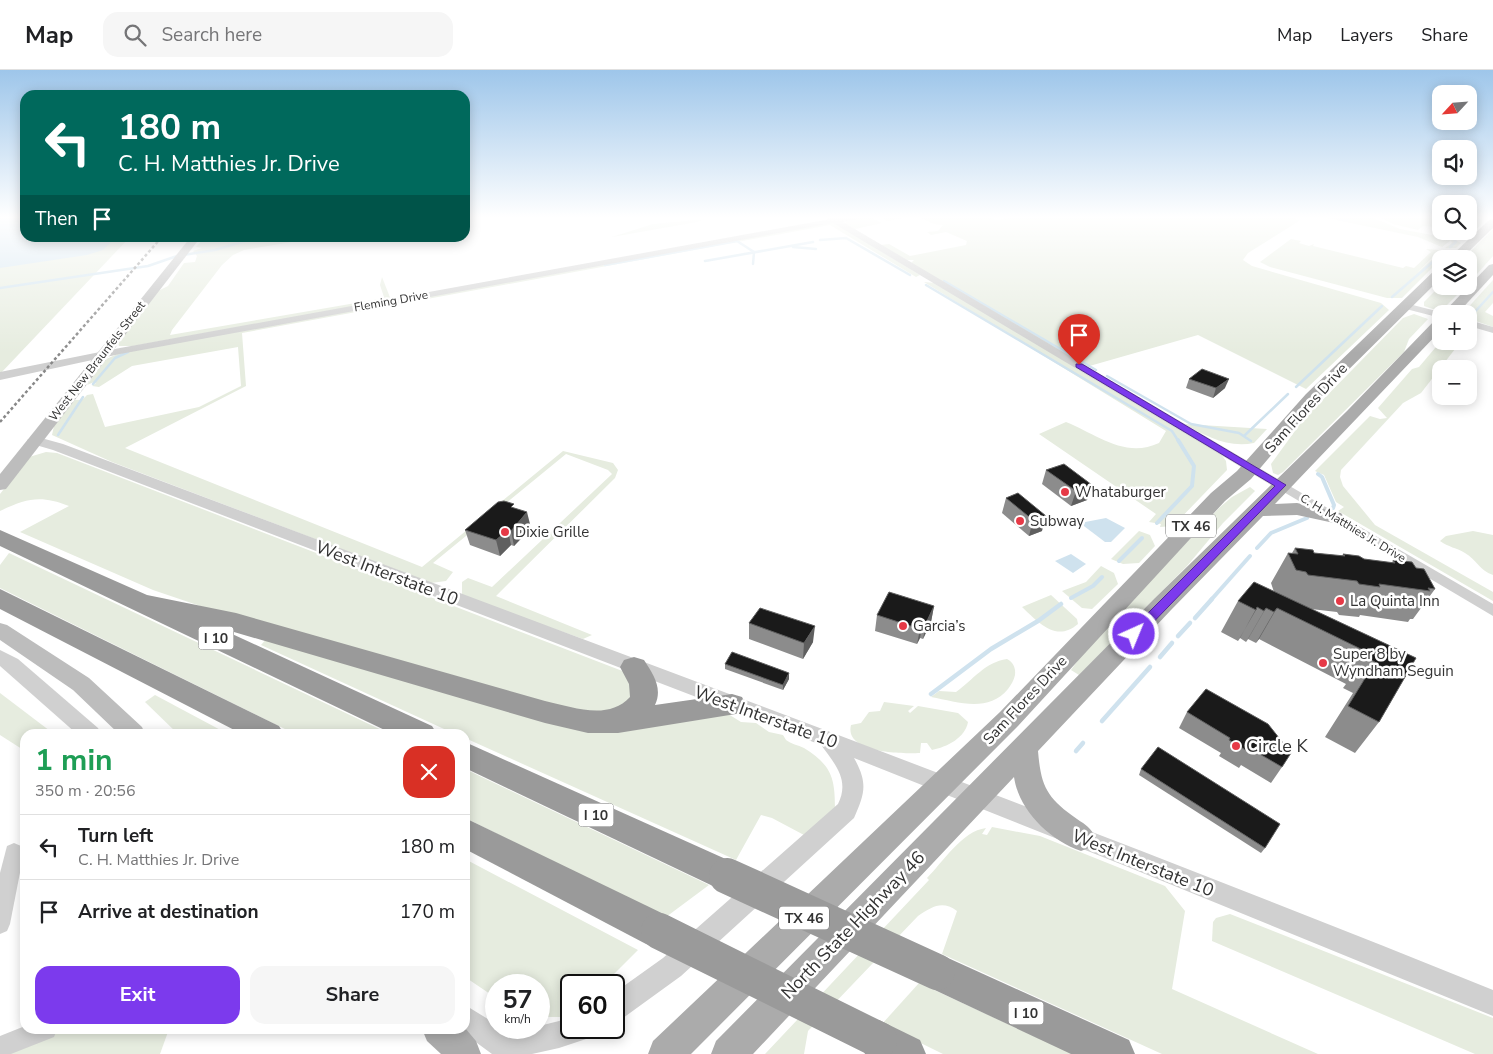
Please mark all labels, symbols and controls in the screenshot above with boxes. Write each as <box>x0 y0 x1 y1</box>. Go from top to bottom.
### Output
search box <box>103 12 453 57</box>
text: Map <box>25 19 73 51</box>
icon: search <box>121 21 149 49</box>
text: Search here <box>161 22 262 48</box>
text: Map <box>1277 23 1312 47</box>
text: Layers <box>1340 23 1393 47</box>
text: Share <box>1421 23 1468 47</box>
north arrow <box>1432 85 1478 130</box>
map controls <box>1432 85 1477 405</box>
text: 180 m <box>118 104 221 151</box>
icon: left <box>35 110 100 175</box>
button: sound <box>1432 140 1477 185</box>
text: C. H. Matthies Jr. Drive <box>118 149 340 179</box>
button: search <box>1432 195 1477 240</box>
icon: arrive <box>88 205 116 233</box>
text: Then <box>35 206 78 232</box>
button: layers <box>1432 250 1477 295</box>
street label: Fleming Drive <box>353 287 429 315</box>
street label: West New Braunfels Street <box>45 297 149 424</box>
button: + <box>1432 305 1477 350</box>
pin <box>1058 314 1100 365</box>
icon: arrive <box>1065 321 1093 349</box>
street label: Sam Flores Drive <box>1260 359 1352 457</box>
button: − <box>1432 360 1477 405</box>
place label: Whataburger <box>1075 482 1166 502</box>
marker: Whataburger <box>1059 486 1071 498</box>
street label: C. H. Matthies Jr. Drive <box>1297 490 1409 566</box>
place label: Subway <box>1030 511 1085 531</box>
road number: TX 46 <box>1166 514 1216 538</box>
marker: Subway <box>1014 515 1026 527</box>
place label: Dixie Grille <box>515 522 589 542</box>
marker: Dixie Grille <box>499 526 511 538</box>
street label: West Interstate 10 <box>312 535 462 611</box>
place label: La Quinta Inn <box>1350 591 1440 611</box>
marker: La Quinta Inn <box>1334 595 1346 607</box>
position arrow <box>1107 607 1159 659</box>
place label: Garcia’s <box>913 616 965 636</box>
marker: Garcia’s <box>897 620 909 632</box>
road number: I 10 <box>198 626 234 650</box>
place label: Super 8 by Wyndham Seguin <box>1333 644 1454 681</box>
street label: Sam Flores Drive <box>979 651 1071 749</box>
marker: Super 8 by Wyndham Seguin <box>1317 657 1329 669</box>
street label: West Interstate 10 <box>691 680 841 754</box>
place label: Circle K <box>1246 734 1308 758</box>
text: 1 min <box>35 740 113 781</box>
marker: Circle K <box>1230 740 1242 752</box>
button: close <box>403 746 455 798</box>
text: 350 m · 20:56 <box>35 780 136 802</box>
road number: I 10 <box>578 804 614 826</box>
text: Turn left <box>78 823 153 849</box>
street label: West Interstate 10 <box>1068 824 1218 902</box>
icon: left <box>35 833 63 861</box>
text: 180 m <box>400 834 455 860</box>
street label: North State Highway 46 <box>776 846 930 1004</box>
text: C. H. Matthies Jr. Drive <box>78 849 239 871</box>
icon: arrive <box>35 898 63 926</box>
text: Arrive at destination <box>78 899 259 925</box>
text: 170 m <box>400 899 455 925</box>
road number: TX 46 <box>779 906 829 930</box>
button: Exit <box>35 966 240 1024</box>
button: Share <box>250 966 455 1024</box>
speed limit sign: 60 <box>560 974 625 1039</box>
text: 57 <box>502 983 533 1017</box>
road number: I 10 <box>1008 1001 1044 1024</box>
text: km/h <box>504 1011 531 1027</box>

